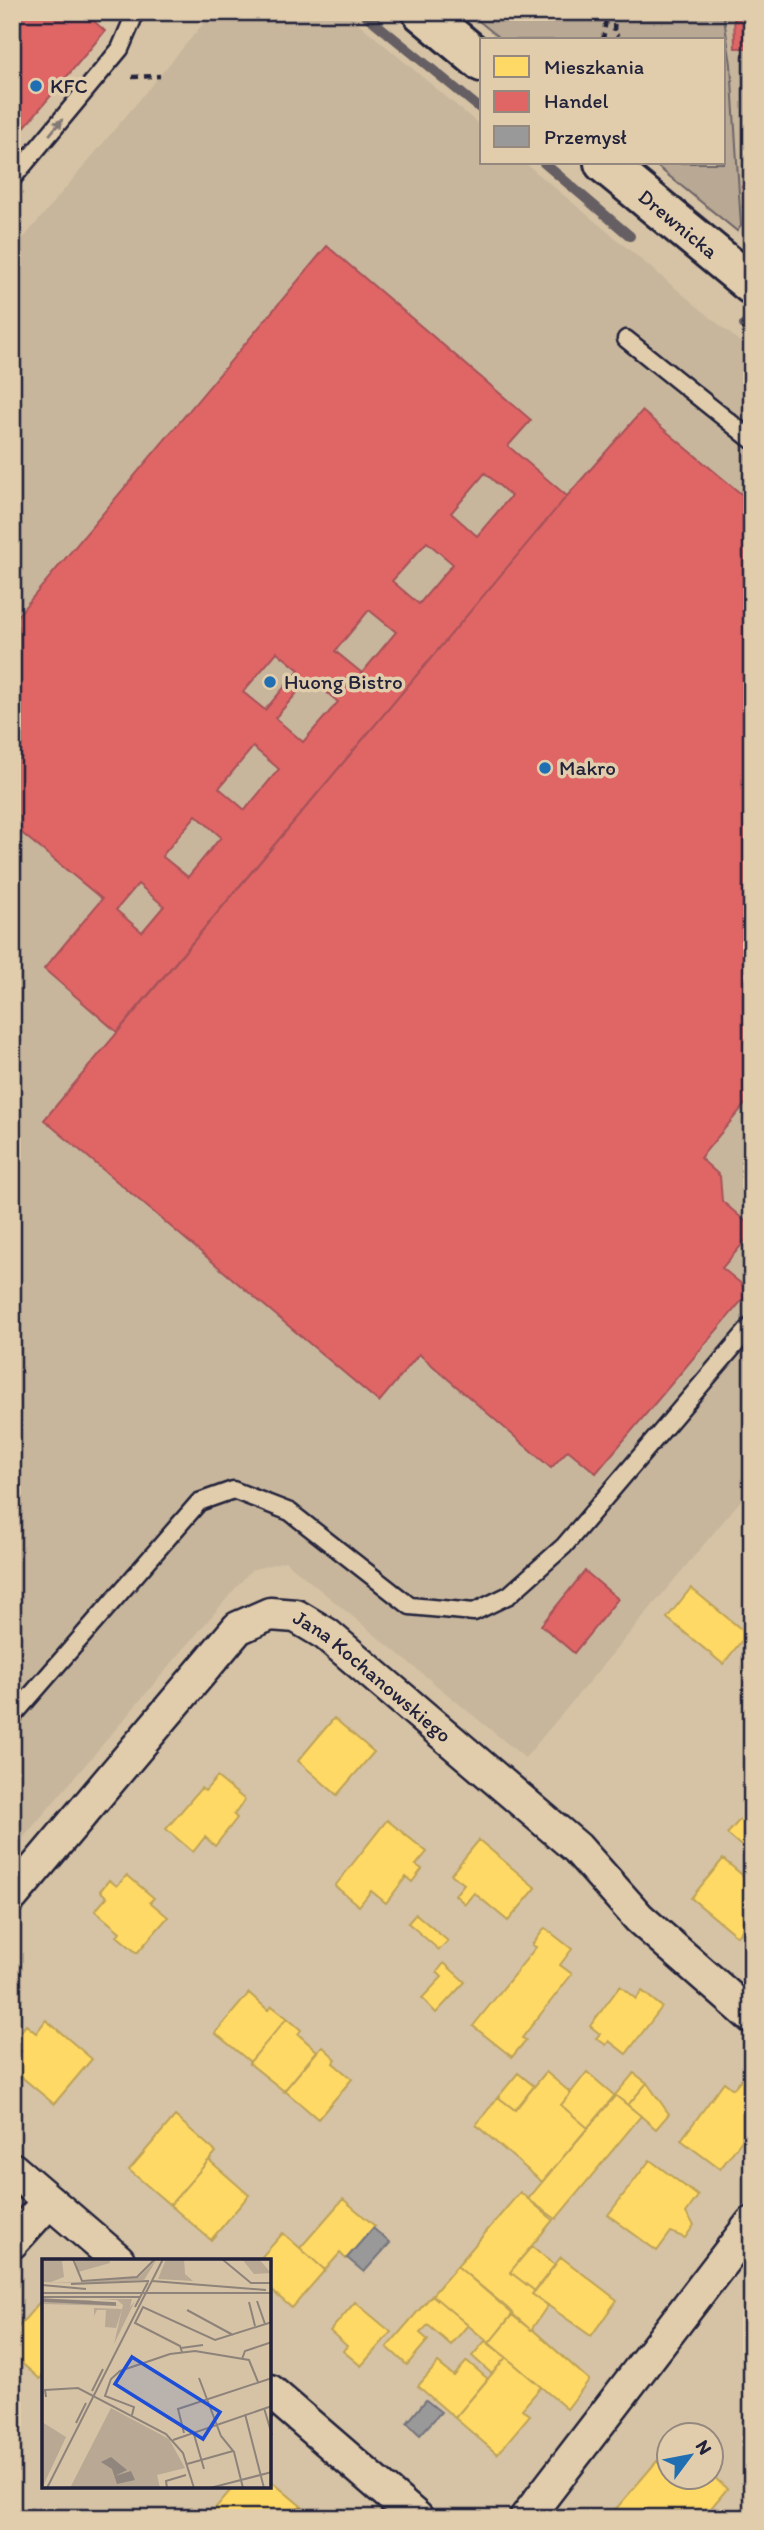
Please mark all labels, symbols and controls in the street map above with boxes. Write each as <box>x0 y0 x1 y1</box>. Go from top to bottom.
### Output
legend <box>480 38 726 164</box>
text: Mieszkania <box>544 54 644 79</box>
place label: KFC <box>50 73 88 98</box>
marker: KFC <box>28 78 44 94</box>
text: Handel <box>544 88 609 113</box>
one-way arrow <box>48 118 63 135</box>
text: Przemysł <box>544 124 627 149</box>
street label: Drewnicka <box>634 184 723 264</box>
place label: Huong Bistro <box>284 669 403 694</box>
marker: Huong Bistro <box>262 674 278 690</box>
place label: Makro <box>559 755 616 780</box>
marker: Makro <box>537 760 553 776</box>
street label: Jana Kochanowskiego <box>289 1604 457 1748</box>
inset map <box>42 2259 271 2488</box>
north arrow <box>656 2422 726 2492</box>
text: N <box>691 2436 717 2459</box>

